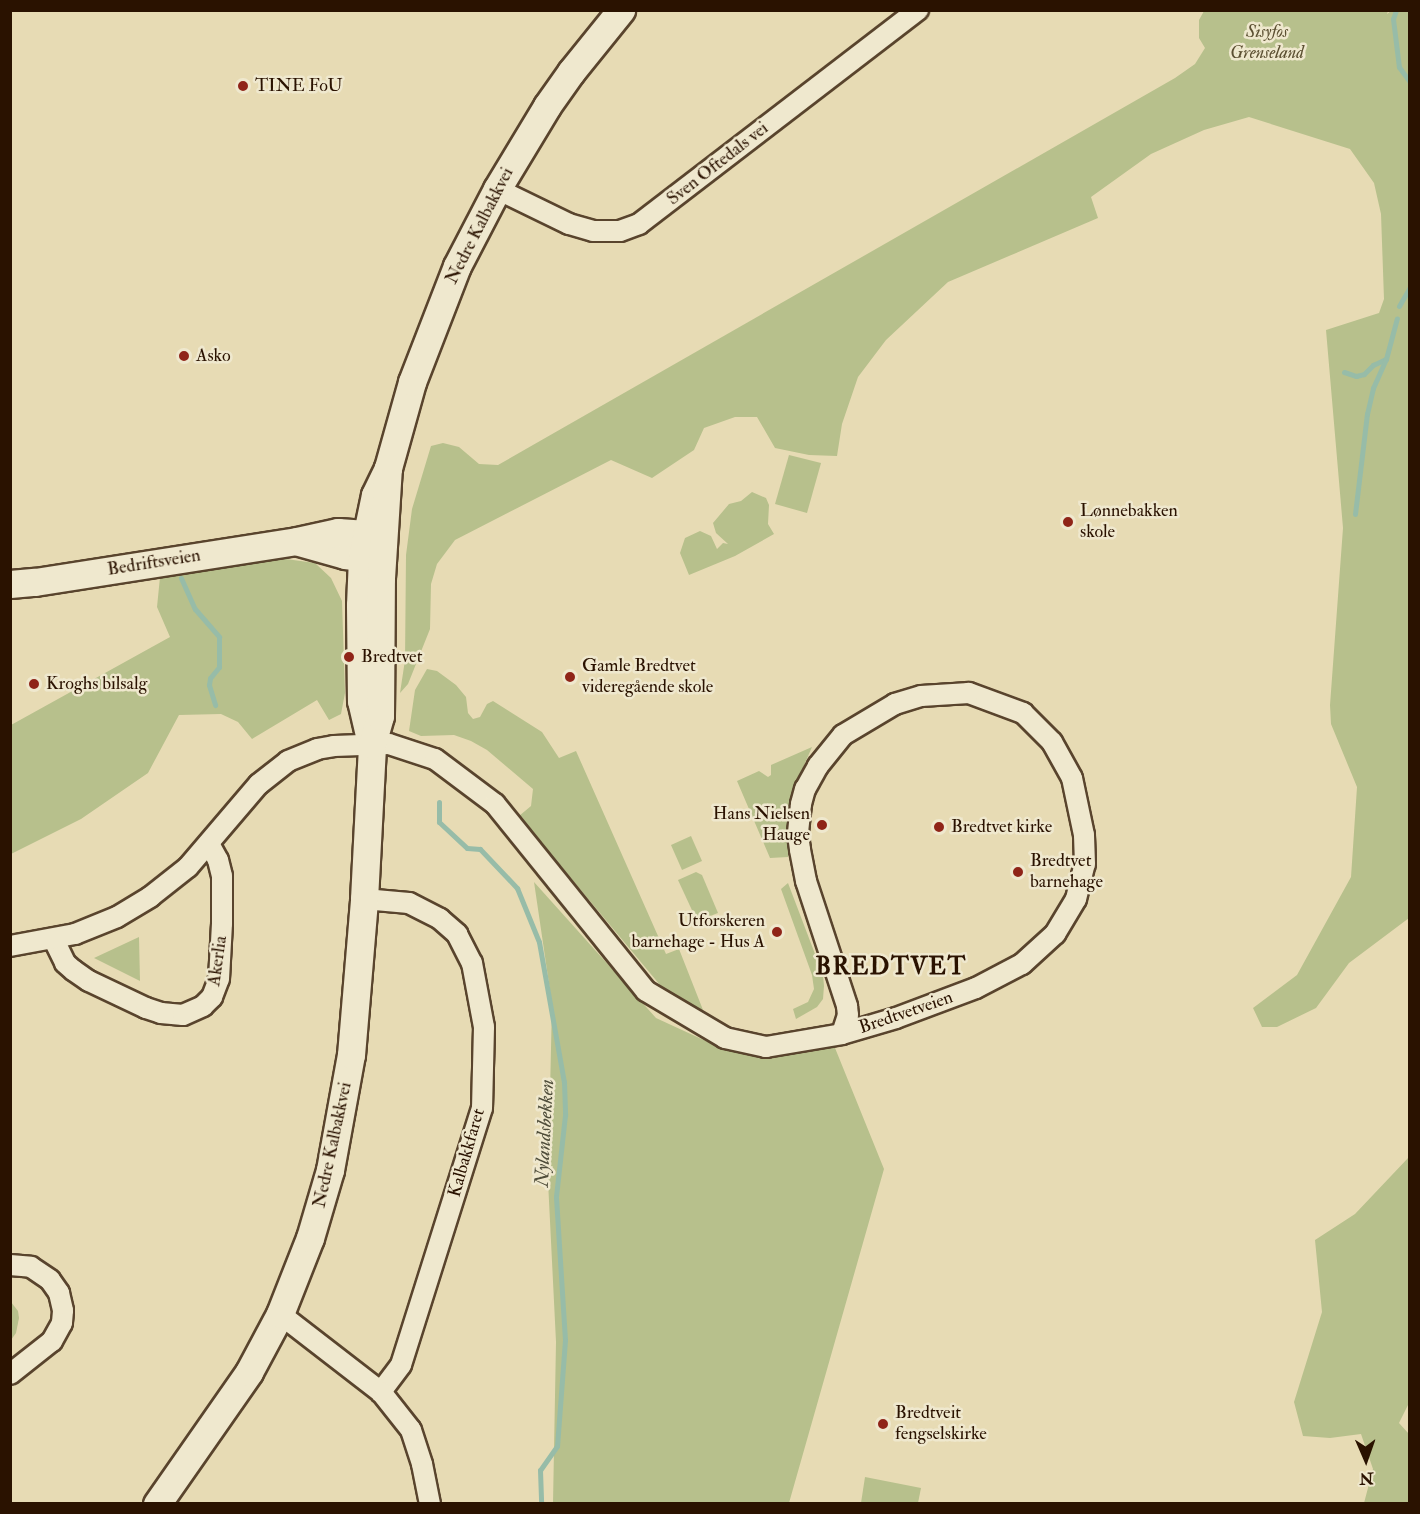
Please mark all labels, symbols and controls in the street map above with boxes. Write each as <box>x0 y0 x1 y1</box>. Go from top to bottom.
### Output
park label: Sisyfos Grenseland <box>1230 22 1304 64</box>
place label: TINE FoU <box>255 75 343 97</box>
marker: TINE FoU <box>236 79 250 93</box>
street label: Sven Oftedals vei <box>663 118 773 210</box>
street label: Nedre Kalbakkvei <box>441 164 519 288</box>
place label: Asko <box>196 345 231 367</box>
marker: Asko <box>177 349 191 363</box>
place label: Lønnebakken skole <box>1080 501 1178 544</box>
marker: Lønnebakken skole <box>1061 515 1075 529</box>
street label: Bedriftsveien <box>106 545 202 581</box>
place label: Bredtvet <box>361 646 422 668</box>
marker: Bredtvet <box>342 650 356 664</box>
place label: Gamle Bredtvet videregående skole <box>582 656 713 698</box>
marker: Gamle Bredtvet videregående skole <box>563 670 577 684</box>
place label: Kroghs bilsalg <box>46 673 147 695</box>
marker: Kroghs bilsalg <box>27 677 41 691</box>
place label: Hans Nielsen Hauge <box>713 804 810 846</box>
place label: Bredtvet kirke <box>951 816 1052 838</box>
marker: Hans Nielsen Hauge <box>815 818 829 832</box>
marker: Bredtvet kirke <box>932 820 946 834</box>
place label: Bredtvet barnehage <box>1030 851 1103 894</box>
marker: Bredtvet barnehage <box>1011 865 1025 879</box>
place label: Utforskeren barnehage - Hus A <box>632 911 765 954</box>
marker: Utforskeren barnehage - Hus A <box>770 925 784 939</box>
street label: Akerlia <box>204 934 232 988</box>
district label: BREDTVET <box>815 953 967 981</box>
street label: Bredtvetveien <box>856 987 956 1039</box>
water label: Nylandsbekken <box>529 1078 559 1188</box>
street label: Nedre Kalbakkvei <box>309 1080 357 1210</box>
street label: Kalbakkfaret <box>444 1106 490 1200</box>
place label: Bredtveit fengselskirke <box>895 1403 987 1446</box>
marker: Bredtveit fengselskirke <box>876 1417 890 1431</box>
north arrow <box>1336 1430 1396 1490</box>
text: N <box>1359 1468 1374 1488</box>

